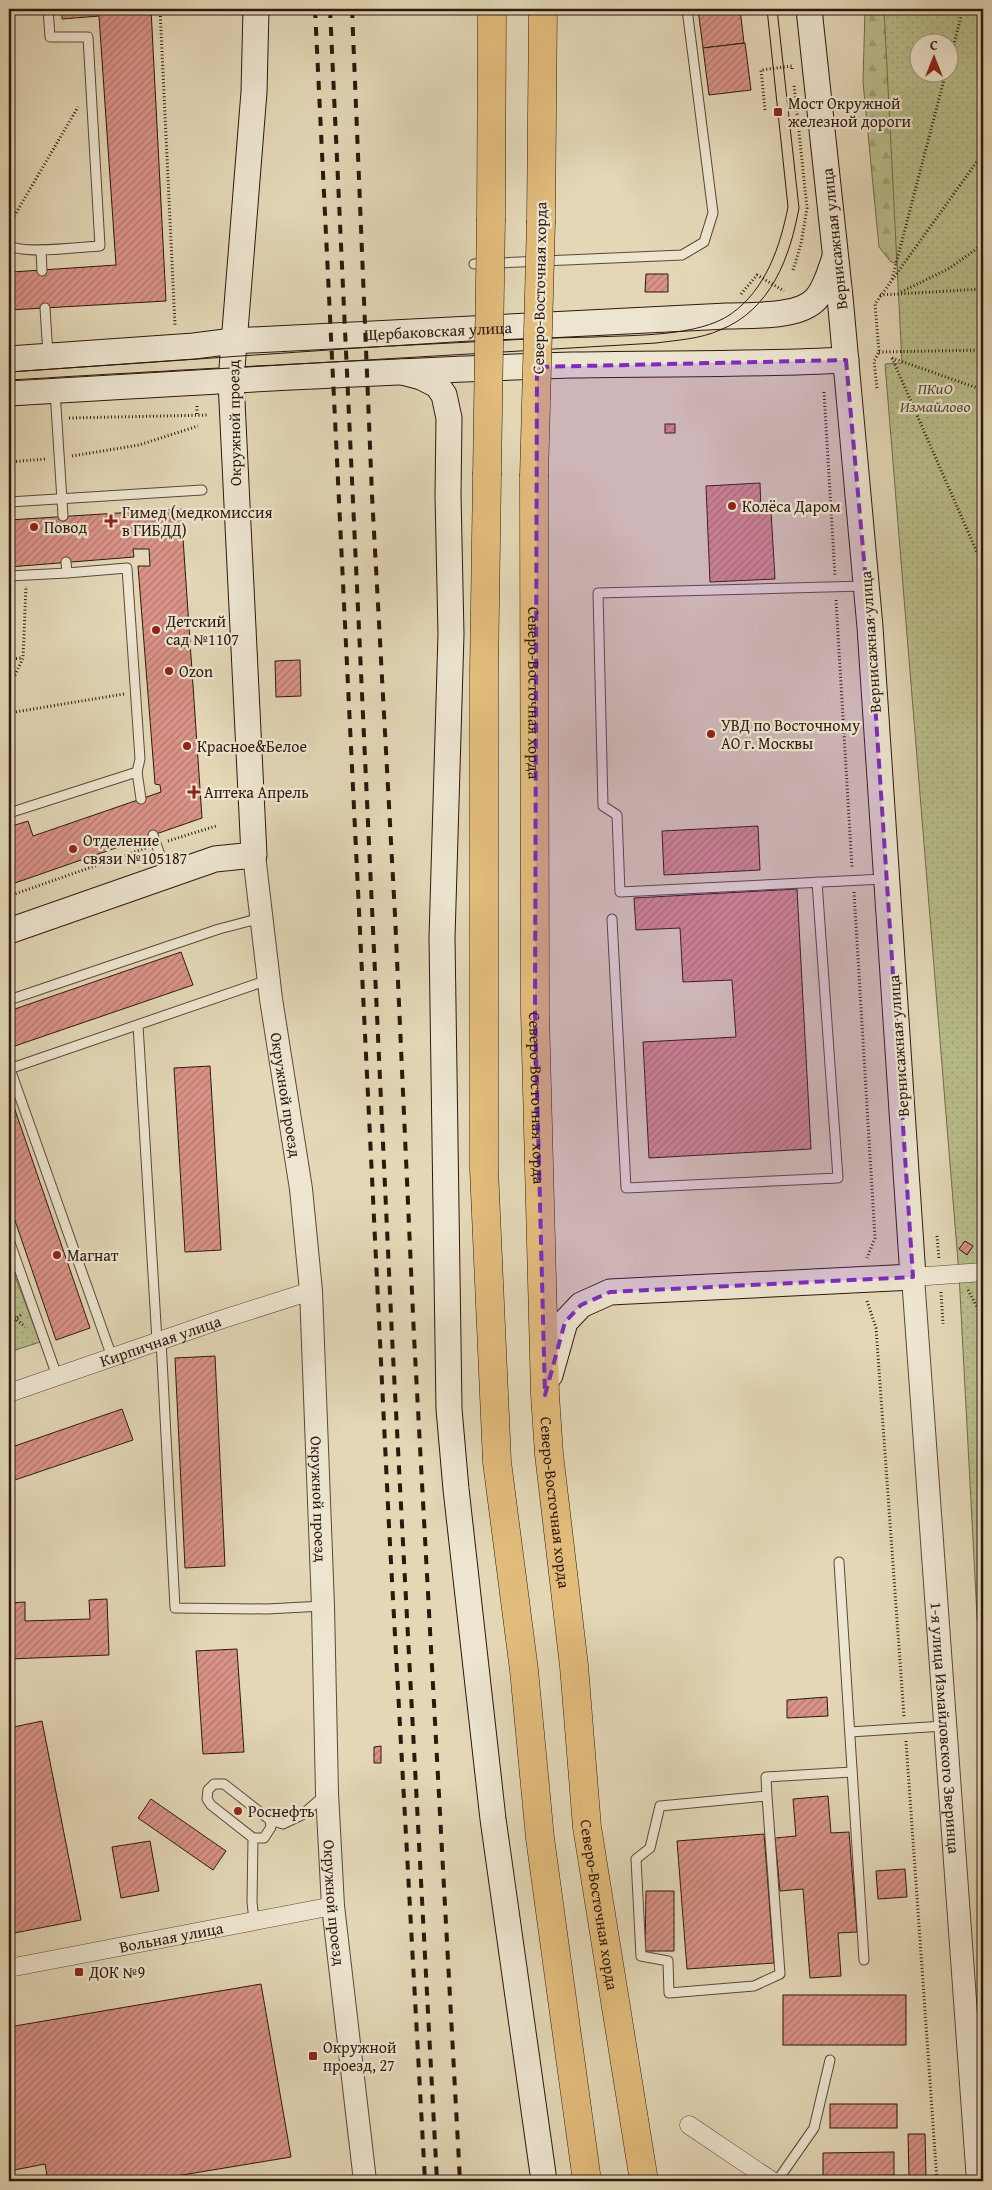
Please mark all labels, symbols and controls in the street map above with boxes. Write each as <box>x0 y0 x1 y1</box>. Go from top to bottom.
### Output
north arrow <box>910 32 960 82</box>
text: С <box>930 35 938 55</box>
place label: Мост Окружной железной дороги <box>788 91 911 133</box>
marker: Мост Окружной железной дороги <box>772 106 784 118</box>
street label: Вернисажная улица <box>815 167 853 311</box>
street label: Северо-Восточная хорда <box>525 201 553 374</box>
street label: Щербаковская улица <box>364 315 513 346</box>
street label: Окружной проезд <box>221 359 247 486</box>
park label: ПКиО Измайлово <box>900 376 970 418</box>
place label: Колёса Даром <box>742 494 841 518</box>
place label: Гимед (медкомиссия в ГИБДД) <box>122 500 273 542</box>
marker: Колёса Даром <box>726 500 738 512</box>
marker: Гимед (медкомиссия в ГИБДД) <box>104 514 118 528</box>
place label: Повод <box>44 515 87 539</box>
marker: Повод <box>28 521 40 533</box>
street label: Вернисажная улица <box>853 570 887 714</box>
street label: Северо-Восточная хорда <box>522 607 547 780</box>
place label: Детский сад №1107 <box>165 609 239 651</box>
marker: Детский сад №1107 <box>150 624 162 636</box>
place label: Ozon <box>179 659 213 683</box>
marker: Ozon <box>163 665 175 677</box>
place label: УВД по Восточному АО г. Москвы <box>721 713 860 755</box>
marker: УВД по Восточному АО г. Москвы <box>705 728 717 740</box>
place label: Красное&Белое <box>197 734 307 758</box>
marker: Красное&Белое <box>181 740 193 752</box>
place label: Аптека Апрель <box>204 780 309 804</box>
marker: Аптека Апрель <box>188 786 200 798</box>
place label: Отделение связи №105187 <box>83 828 188 870</box>
marker: Отделение связи №105187 <box>67 843 79 855</box>
street label: Вернисажная улица <box>881 974 915 1118</box>
street label: Северо-Восточная хорда <box>523 1011 552 1185</box>
street label: Окружной проезд <box>264 1031 308 1159</box>
place label: Магнат <box>67 1243 119 1267</box>
marker: Магнат <box>51 1249 63 1261</box>
street label: Кирпичная улица <box>96 1308 224 1373</box>
street label: Северо-Восточная хорда <box>534 1416 577 1590</box>
street label: Окружной проезд <box>305 1436 333 1563</box>
street label: 1-я улица Измайловского Зверинца <box>924 1601 966 1855</box>
place label: Роснефть <box>248 1799 315 1823</box>
marker: Роснефть <box>232 1805 244 1817</box>
street label: Северо-Восточная хорда <box>574 1819 625 1992</box>
street label: Окружной проезд <box>317 1839 352 1967</box>
street label: Вольная улица <box>117 1915 225 1959</box>
place label: ДОК №9 <box>88 1960 145 1984</box>
marker: ДОК №9 <box>73 1966 85 1978</box>
place label: Окружной проезд, 27 <box>323 2035 397 2077</box>
marker: Окружной проезд, 27 <box>307 2050 319 2062</box>

